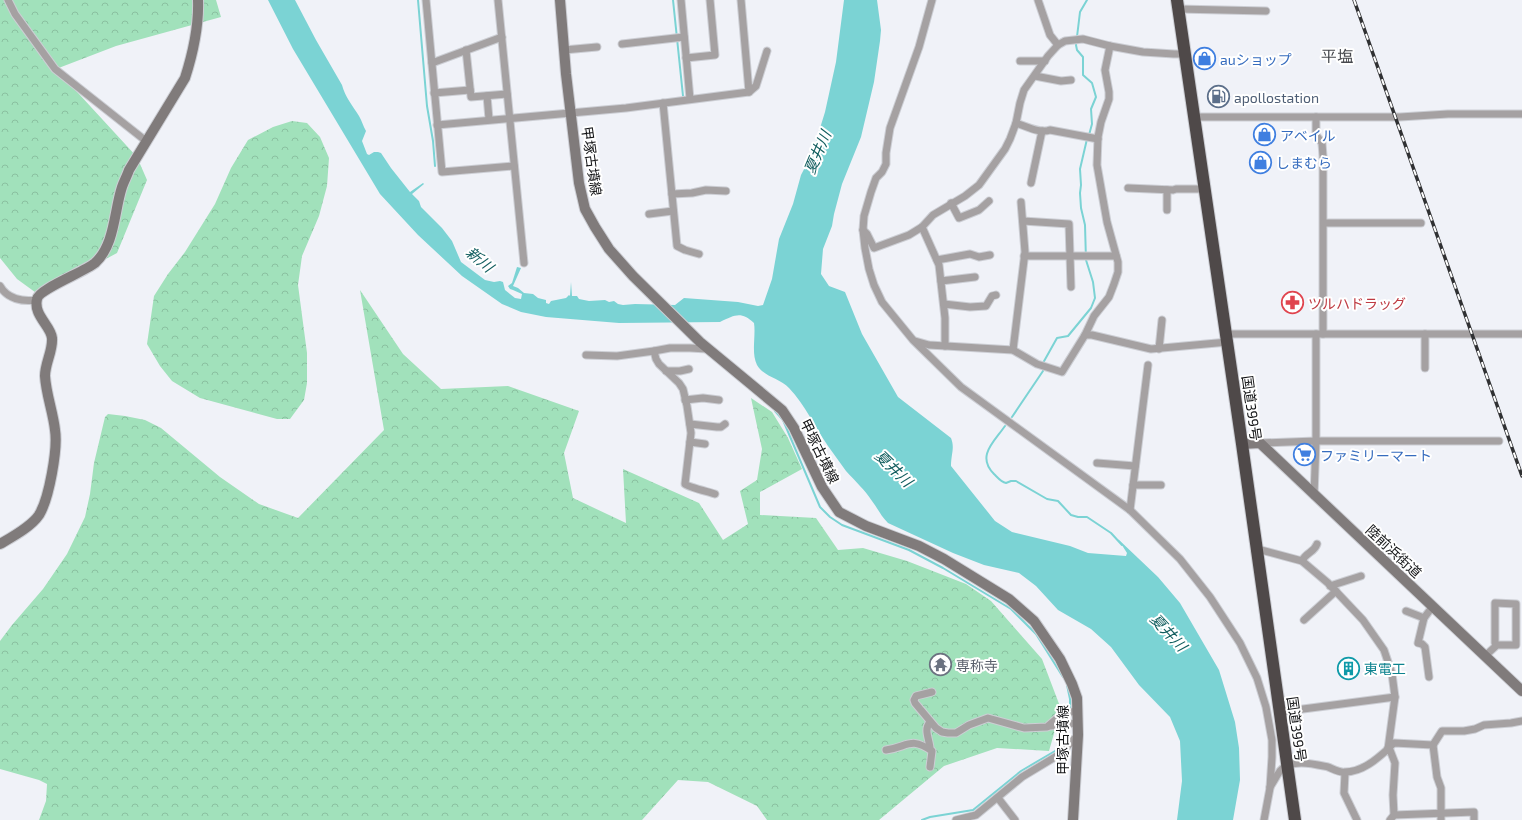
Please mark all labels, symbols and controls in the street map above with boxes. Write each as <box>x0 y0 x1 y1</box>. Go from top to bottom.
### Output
shop icon: auショップ <box>1192 46 1218 72</box>
district label: 平塩 <box>1321 46 1353 65</box>
place label: auショップ <box>1220 51 1292 68</box>
fuel station icon: apollostation <box>1206 84 1232 110</box>
place label: apollostation <box>1234 89 1319 106</box>
shop icon: アベイル <box>1251 122 1277 148</box>
street label: 甲塚古墳線 <box>579 125 605 197</box>
water label: 夏井川 <box>800 126 835 176</box>
place label: アベイル <box>1280 127 1336 144</box>
shop icon: しまむら <box>1248 149 1274 175</box>
place label: しまむら <box>1276 154 1332 171</box>
water label: 新川 <box>463 242 499 277</box>
pharmacy icon: ツルハドラッグ <box>1279 290 1305 316</box>
place label: ツルハドラッグ <box>1308 295 1406 312</box>
street label: 国道399号 <box>1239 374 1265 442</box>
street label: 甲塚古墳線 <box>797 416 843 486</box>
supermarket icon: ファミリーマート <box>1291 442 1317 468</box>
water label: 夏井川 <box>872 446 918 491</box>
place label: ファミリーマート <box>1320 447 1432 464</box>
street label: 陸前浜街道 <box>1363 521 1425 581</box>
water label: 夏井川 <box>1147 609 1192 656</box>
temple icon: 専称寺 <box>927 652 953 678</box>
building icon: 東電工 <box>1335 655 1361 681</box>
place label: 専称寺 <box>956 657 998 674</box>
place label: 東電工 <box>1364 660 1406 677</box>
street label: 国道399号 <box>1284 695 1310 763</box>
street label: 甲塚古墳線 <box>1054 705 1071 775</box>

